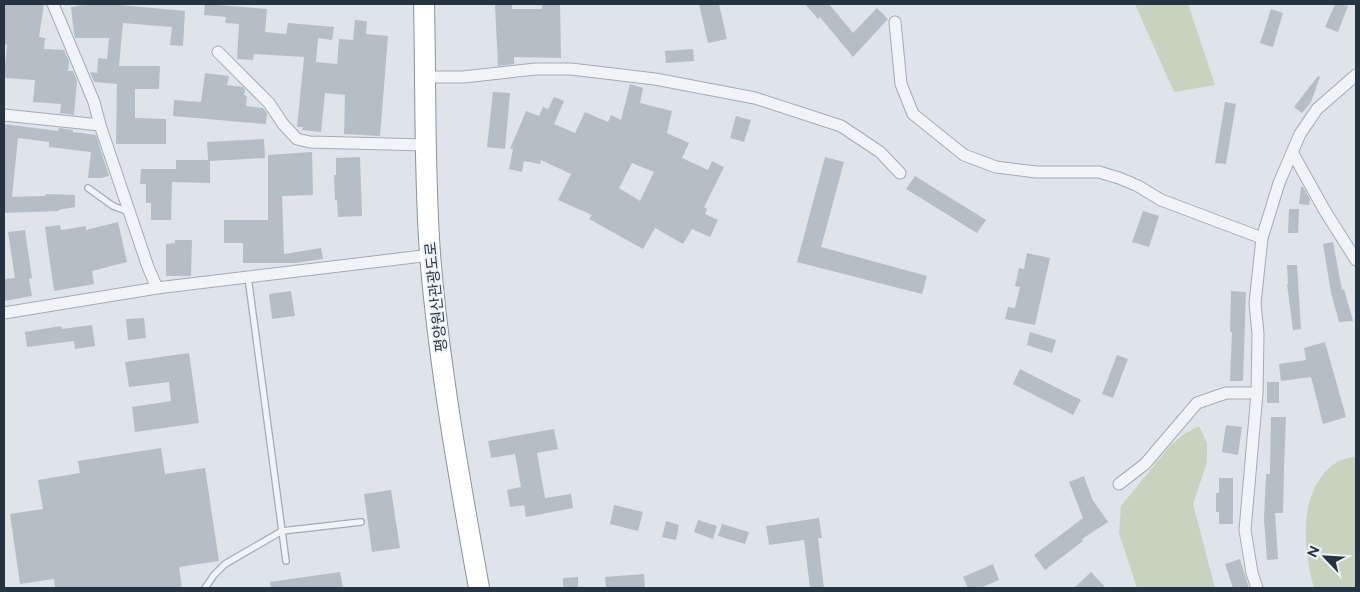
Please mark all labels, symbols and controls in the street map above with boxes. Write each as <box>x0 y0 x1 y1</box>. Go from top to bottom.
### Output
street label: 평양원산관광도로 <box>421 241 451 353</box>
north arrow <box>1300 532 1350 582</box>
text: N <box>1304 543 1323 560</box>

